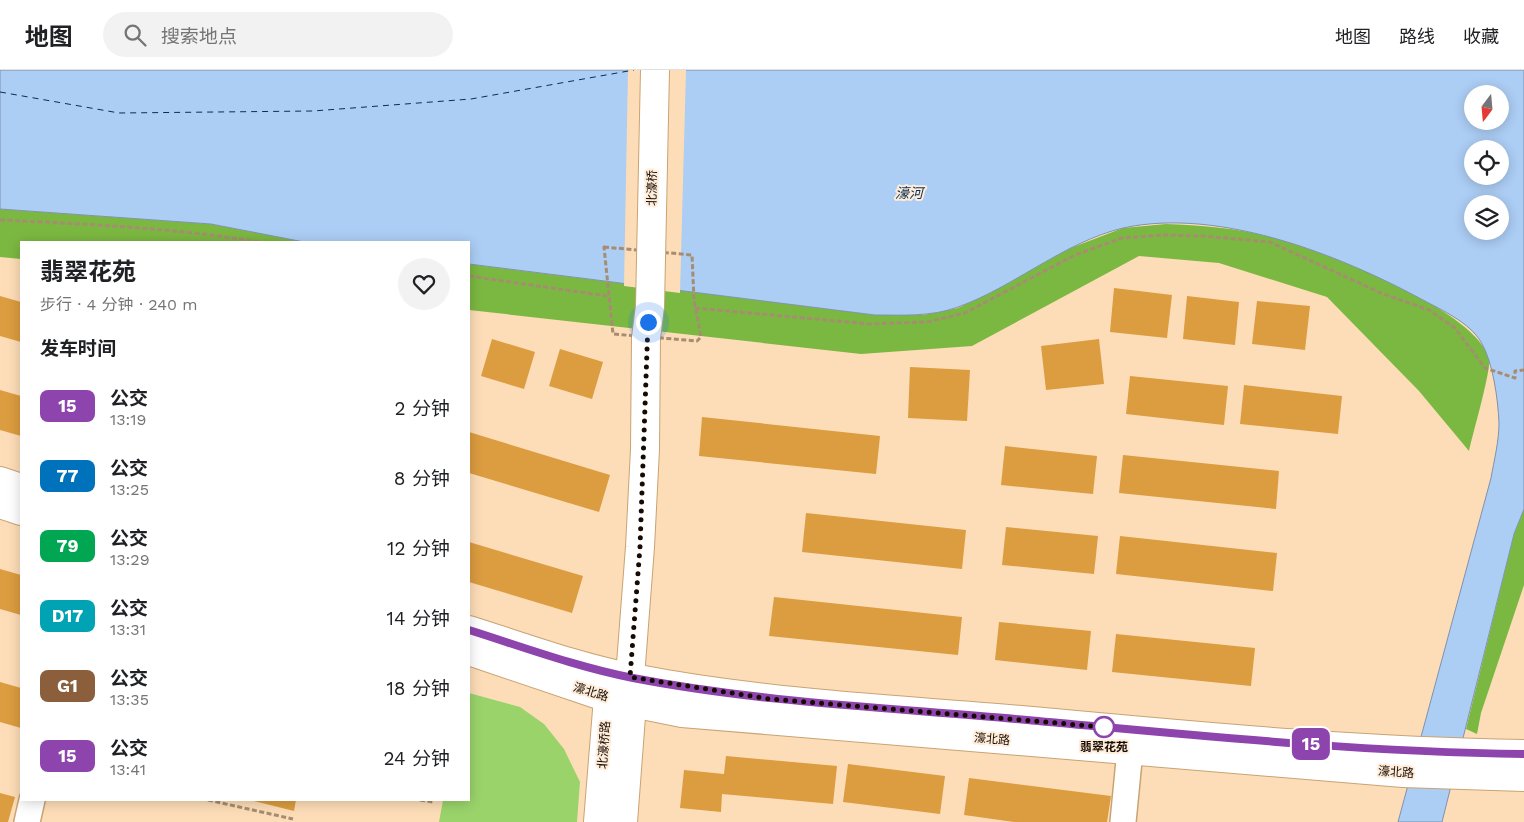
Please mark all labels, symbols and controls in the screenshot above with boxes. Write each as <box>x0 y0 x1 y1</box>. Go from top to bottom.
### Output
search box <box>103 12 453 57</box>
icon: search <box>121 21 149 49</box>
text: 地图 <box>25 23 73 51</box>
text: 搜索地点 <box>161 25 237 48</box>
text: 地图 <box>1335 26 1371 47</box>
text: 路线 <box>1399 26 1435 47</box>
text: 收藏 <box>1463 26 1499 47</box>
north arrow <box>1464 85 1509 130</box>
map controls <box>1464 85 1509 240</box>
button: locate <box>1464 140 1509 185</box>
street label: 北濠桥 <box>645 170 659 206</box>
water label: 濠河 <box>895 185 926 201</box>
button: layers <box>1464 195 1509 240</box>
text: 翡翠花苑 <box>40 258 136 286</box>
button: heart <box>398 258 450 310</box>
text: 步行 · 4 分钟 · 240 m <box>40 295 198 314</box>
your location <box>636 310 661 335</box>
text: 发车时间 <box>40 337 116 360</box>
text: 公交 <box>110 387 148 410</box>
text: 15 <box>58 395 77 416</box>
text: 2 分钟 <box>394 397 450 420</box>
text: 13:19 <box>110 410 146 429</box>
text: 公交 <box>110 457 148 480</box>
text: 77 <box>57 465 78 486</box>
text: 8 分钟 <box>394 467 450 490</box>
text: 13:25 <box>110 480 149 499</box>
text: 公交 <box>110 527 148 550</box>
text: 79 <box>56 535 79 556</box>
text: 12 分钟 <box>387 537 450 560</box>
text: 13:29 <box>110 550 150 569</box>
text: 公交 <box>110 597 148 620</box>
text: D17 <box>52 605 83 626</box>
text: 14 分钟 <box>387 607 450 630</box>
text: 13:31 <box>110 620 146 639</box>
text: 公交 <box>110 667 148 690</box>
text: G1 <box>57 675 78 696</box>
text: 18 分钟 <box>386 677 450 700</box>
street label: 濠北路 <box>572 680 610 704</box>
text: 13:35 <box>110 690 149 709</box>
marker: 翡翠花苑 <box>1093 716 1115 738</box>
street label: 北濠桥路 <box>595 721 613 769</box>
line badge: 15 <box>1288 728 1334 760</box>
street label: 濠北路 <box>973 730 1011 748</box>
text: 15 <box>1302 733 1320 754</box>
text: 公交 <box>110 737 148 760</box>
place label: 翡翠花苑 <box>1080 740 1128 754</box>
text: 15 <box>58 745 77 766</box>
text: 24 分钟 <box>383 747 450 770</box>
text: 13:41 <box>110 760 146 779</box>
street label: 濠北路 <box>1378 764 1414 780</box>

